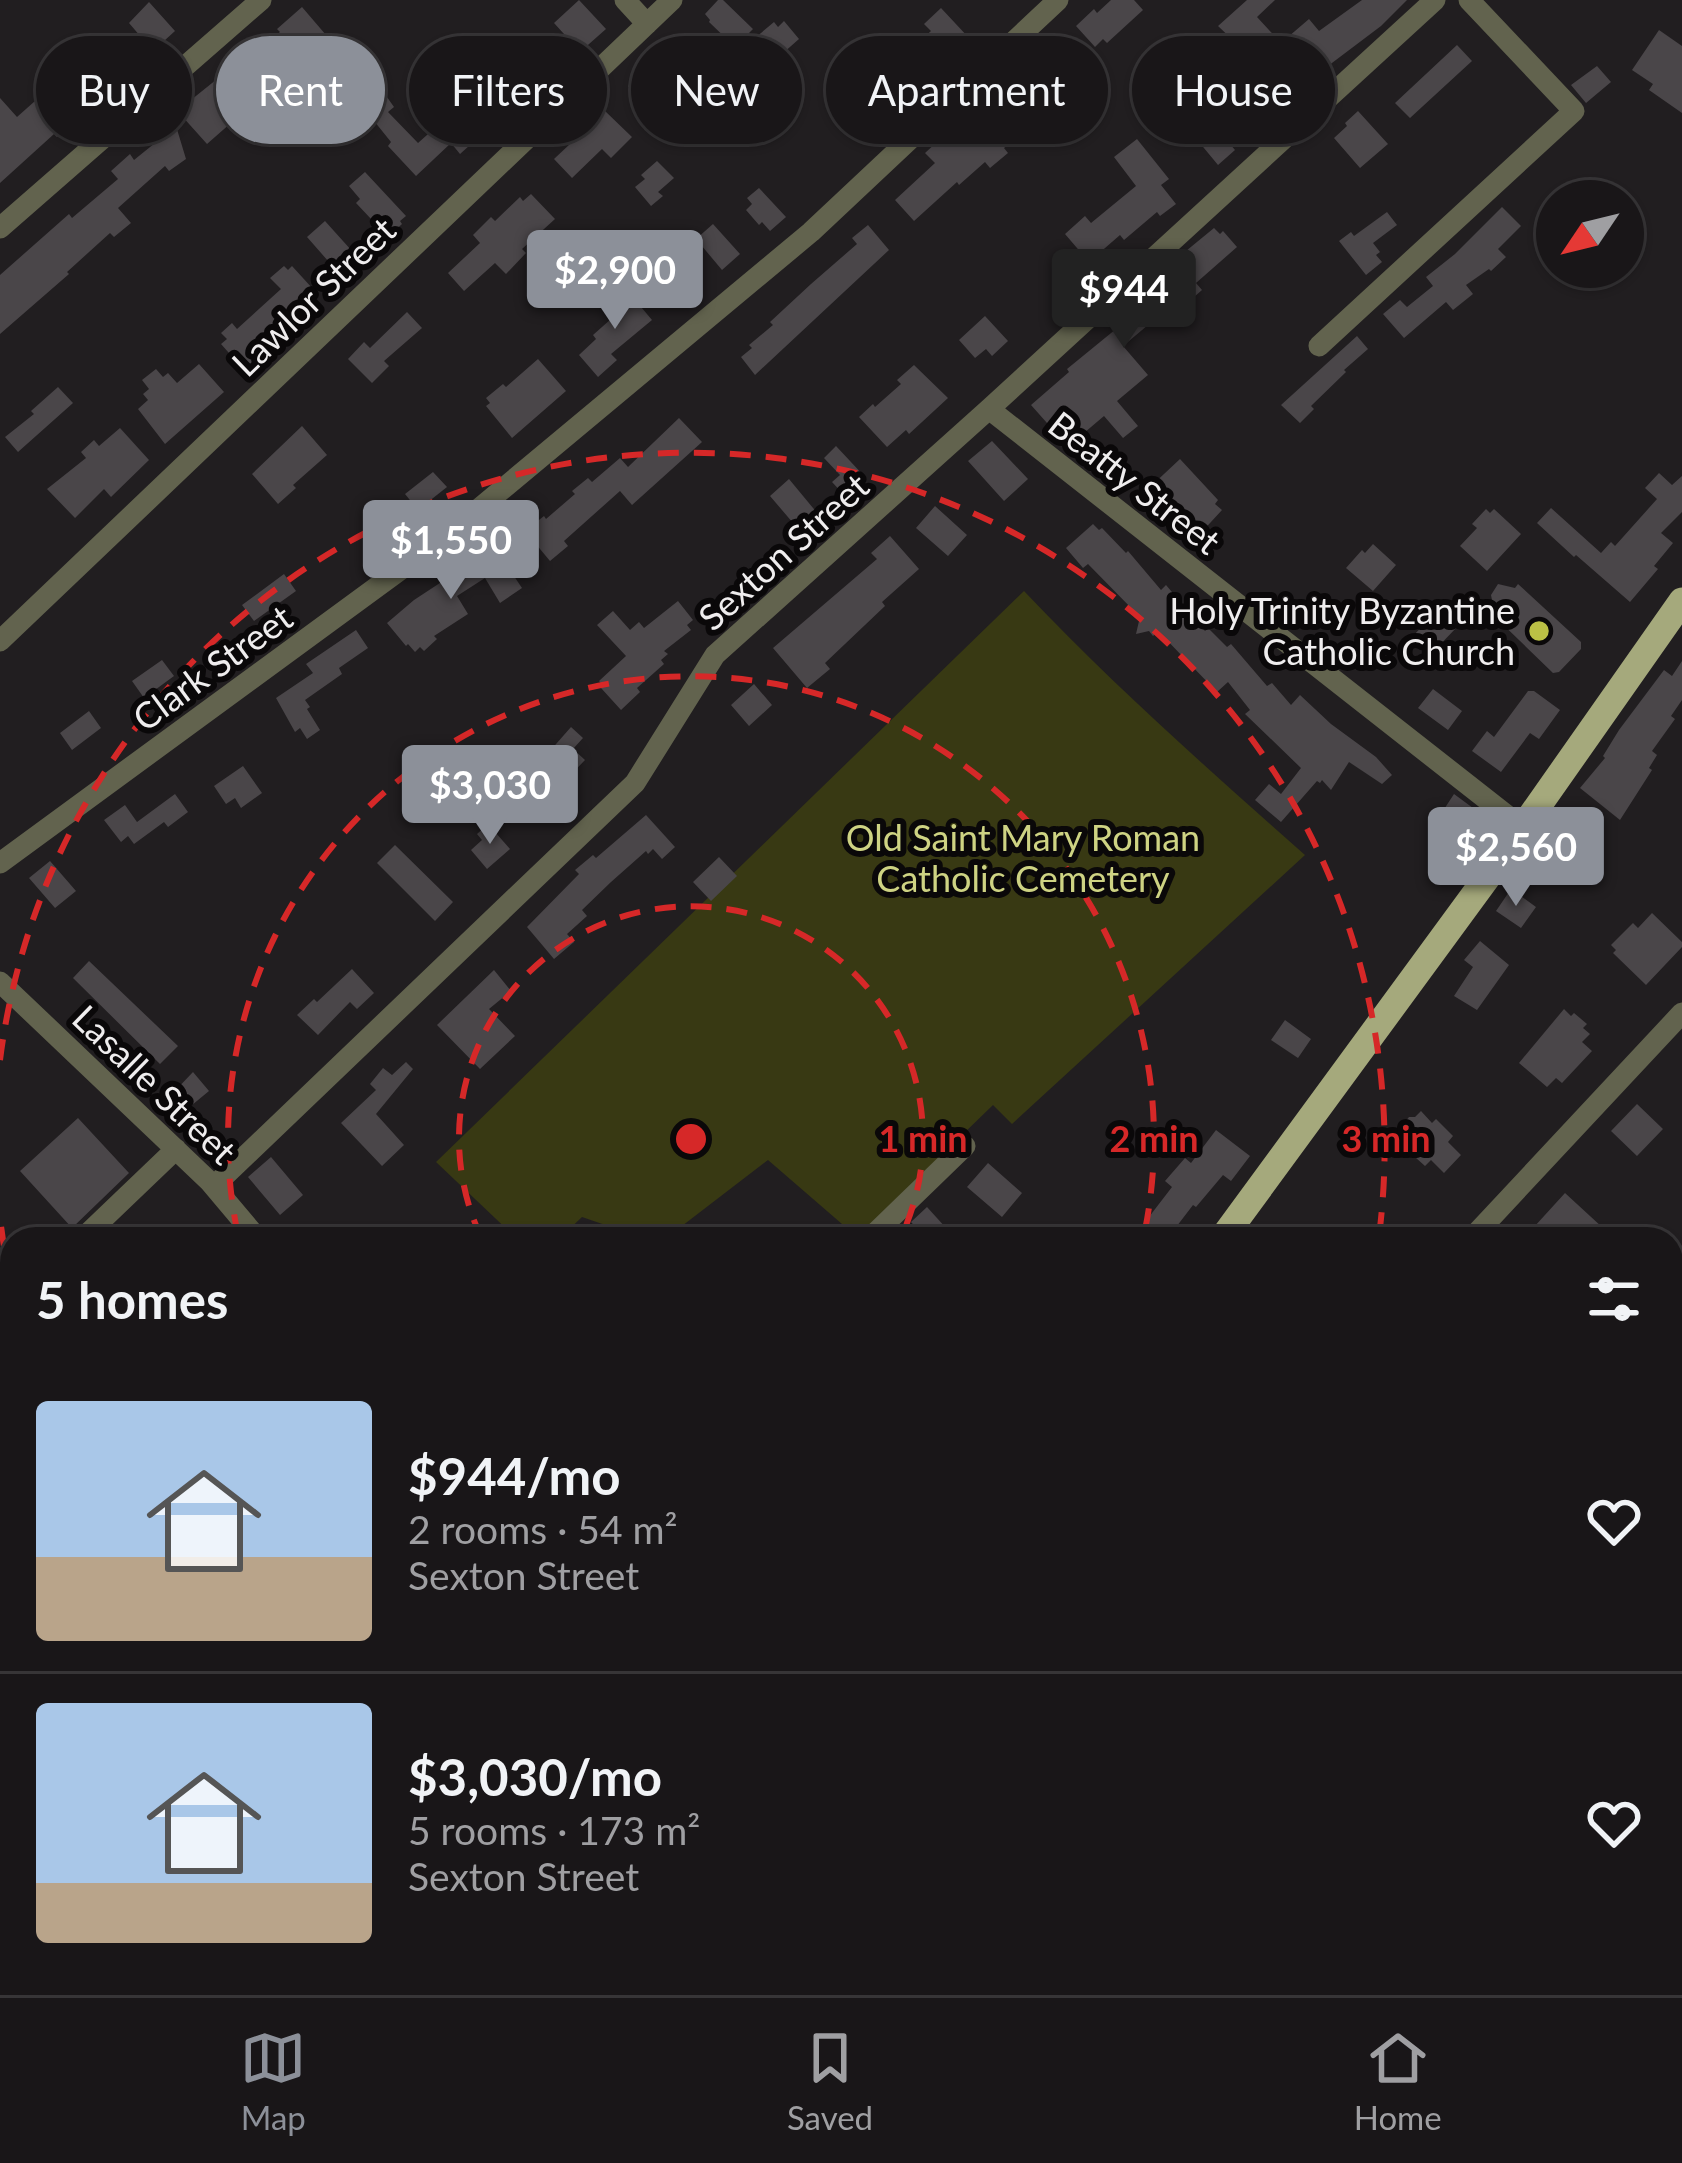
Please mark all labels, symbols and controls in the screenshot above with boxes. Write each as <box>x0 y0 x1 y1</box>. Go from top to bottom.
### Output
chip: Buy <box>36 36 192 144</box>
chip: Rent <box>216 36 385 144</box>
chip: Filters <box>409 36 607 144</box>
chip: New <box>631 36 802 144</box>
chip: Apartment <box>826 36 1108 144</box>
chip: House <box>1132 36 1335 144</box>
north arrow <box>1536 180 1644 288</box>
map controls <box>1536 180 1644 288</box>
street label: Lawlor Street <box>222 207 404 385</box>
pin: $2,900 <box>517 230 713 332</box>
text: $2,900 <box>554 246 676 292</box>
pin: $944 <box>1053 249 1195 351</box>
text: $944 <box>1079 265 1169 311</box>
street label: Beatty Street <box>1040 401 1230 563</box>
street label: Sexton Street <box>689 463 877 639</box>
pin: $1,550 <box>353 500 549 602</box>
text: $1,550 <box>390 516 512 562</box>
place label: Holy Trinity Byzantine Catholic Church <box>1169 588 1515 673</box>
street label: Clark Street <box>124 595 300 739</box>
marker: Holy Trinity Byzantine Catholic Church <box>1526 618 1552 644</box>
pin: $3,030 <box>392 745 588 847</box>
text: $3,030 <box>429 761 551 807</box>
pin: $2,560 <box>1418 807 1614 909</box>
park label: Old Saint Mary Roman Catholic Cemetery <box>846 815 1200 900</box>
text: $2,560 <box>1455 823 1577 869</box>
street label: Lasalle Street <box>64 995 246 1173</box>
text: 1 min <box>878 1116 968 1160</box>
text: 2 min <box>1109 1116 1199 1160</box>
text: 3 min <box>1341 1116 1431 1160</box>
centre of rings <box>670 1118 712 1160</box>
icon: filters <box>1581 1266 1647 1332</box>
text: 5 homes <box>36 1269 228 1330</box>
text: $944/mo <box>408 1445 621 1506</box>
icon: home <box>132 1449 276 1593</box>
icon: heart <box>1581 1488 1647 1554</box>
text: 2 rooms · 54 m² <box>408 1506 678 1552</box>
text: Sexton Street <box>408 1552 639 1598</box>
text: $3,030/mo <box>408 1746 662 1807</box>
icon: home <box>132 1751 276 1895</box>
icon: heart <box>1581 1790 1647 1856</box>
text: 5 rooms · 173 m² <box>408 1807 700 1853</box>
text: Sexton Street <box>408 1853 639 1899</box>
tab: Map <box>240 2025 306 2137</box>
tab: Saved <box>787 2025 873 2137</box>
tab: Home <box>1354 2025 1442 2137</box>

